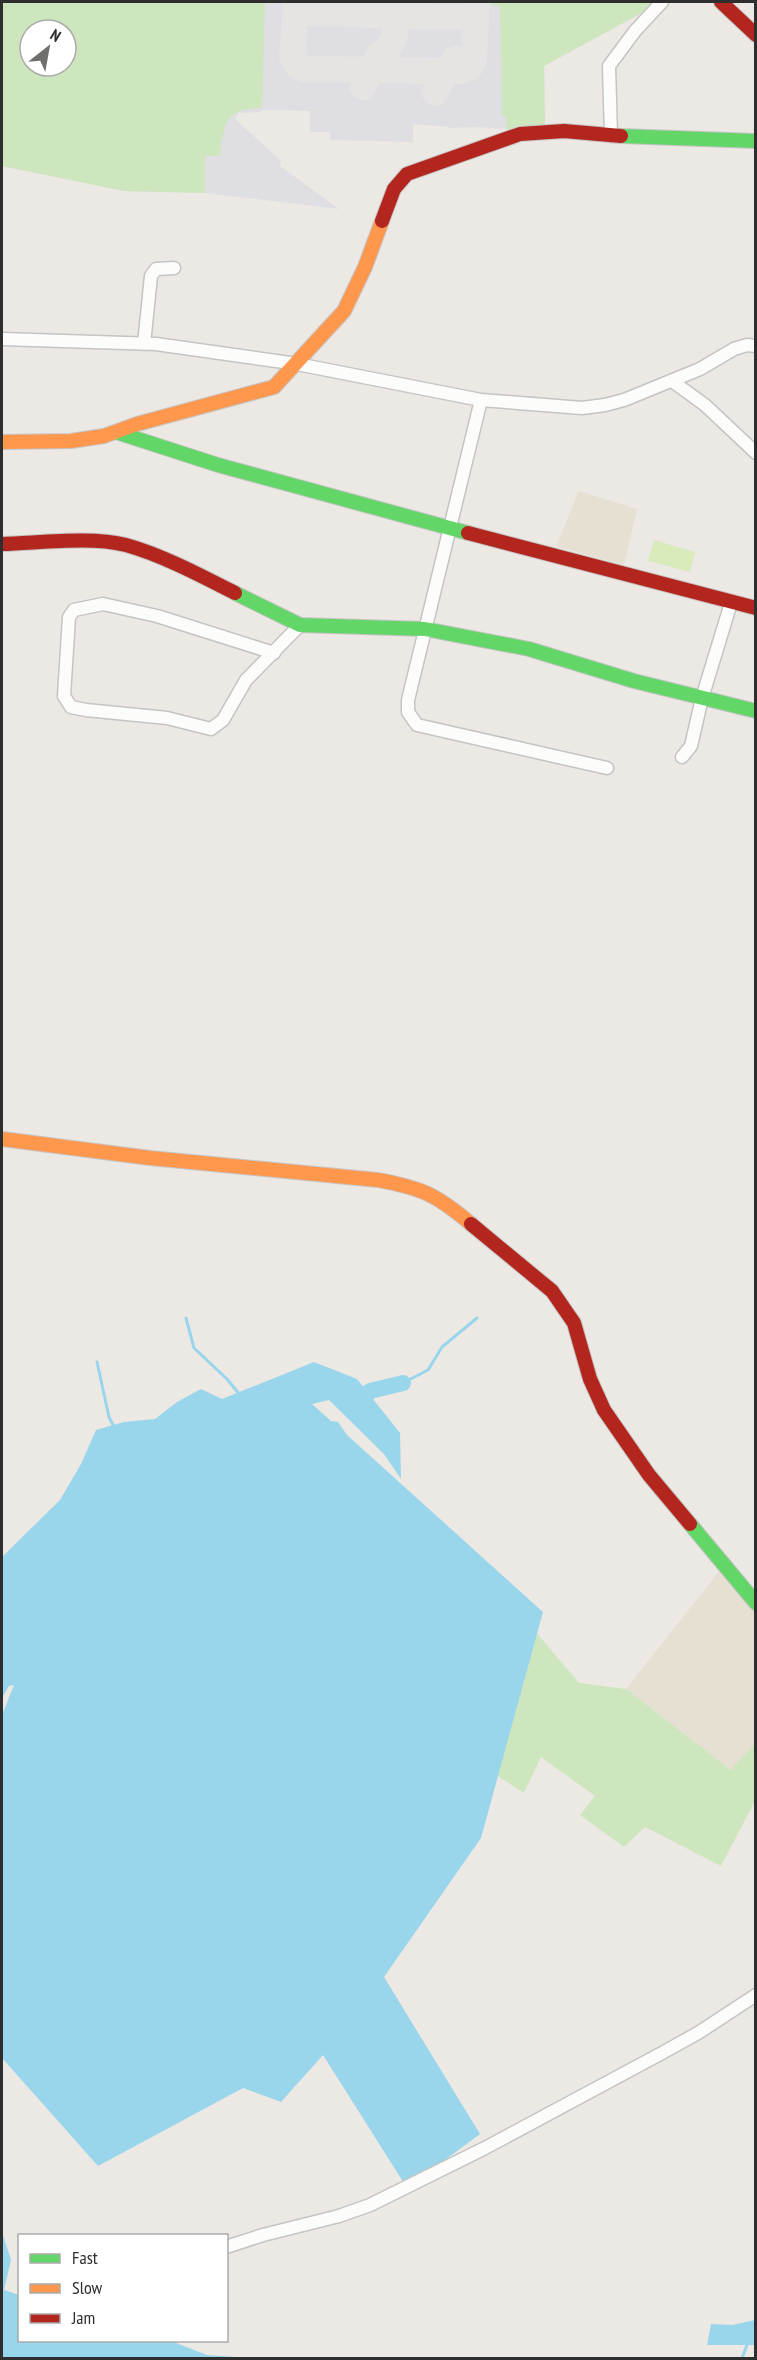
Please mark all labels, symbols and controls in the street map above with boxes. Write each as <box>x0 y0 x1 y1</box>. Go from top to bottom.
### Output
north arrow <box>18 18 78 78</box>
text: N <box>47 24 65 46</box>
legend <box>18 2234 228 2342</box>
text: Fast <box>72 2246 98 2269</box>
text: Slow <box>72 2276 103 2299</box>
text: Jam <box>71 2306 95 2329</box>

